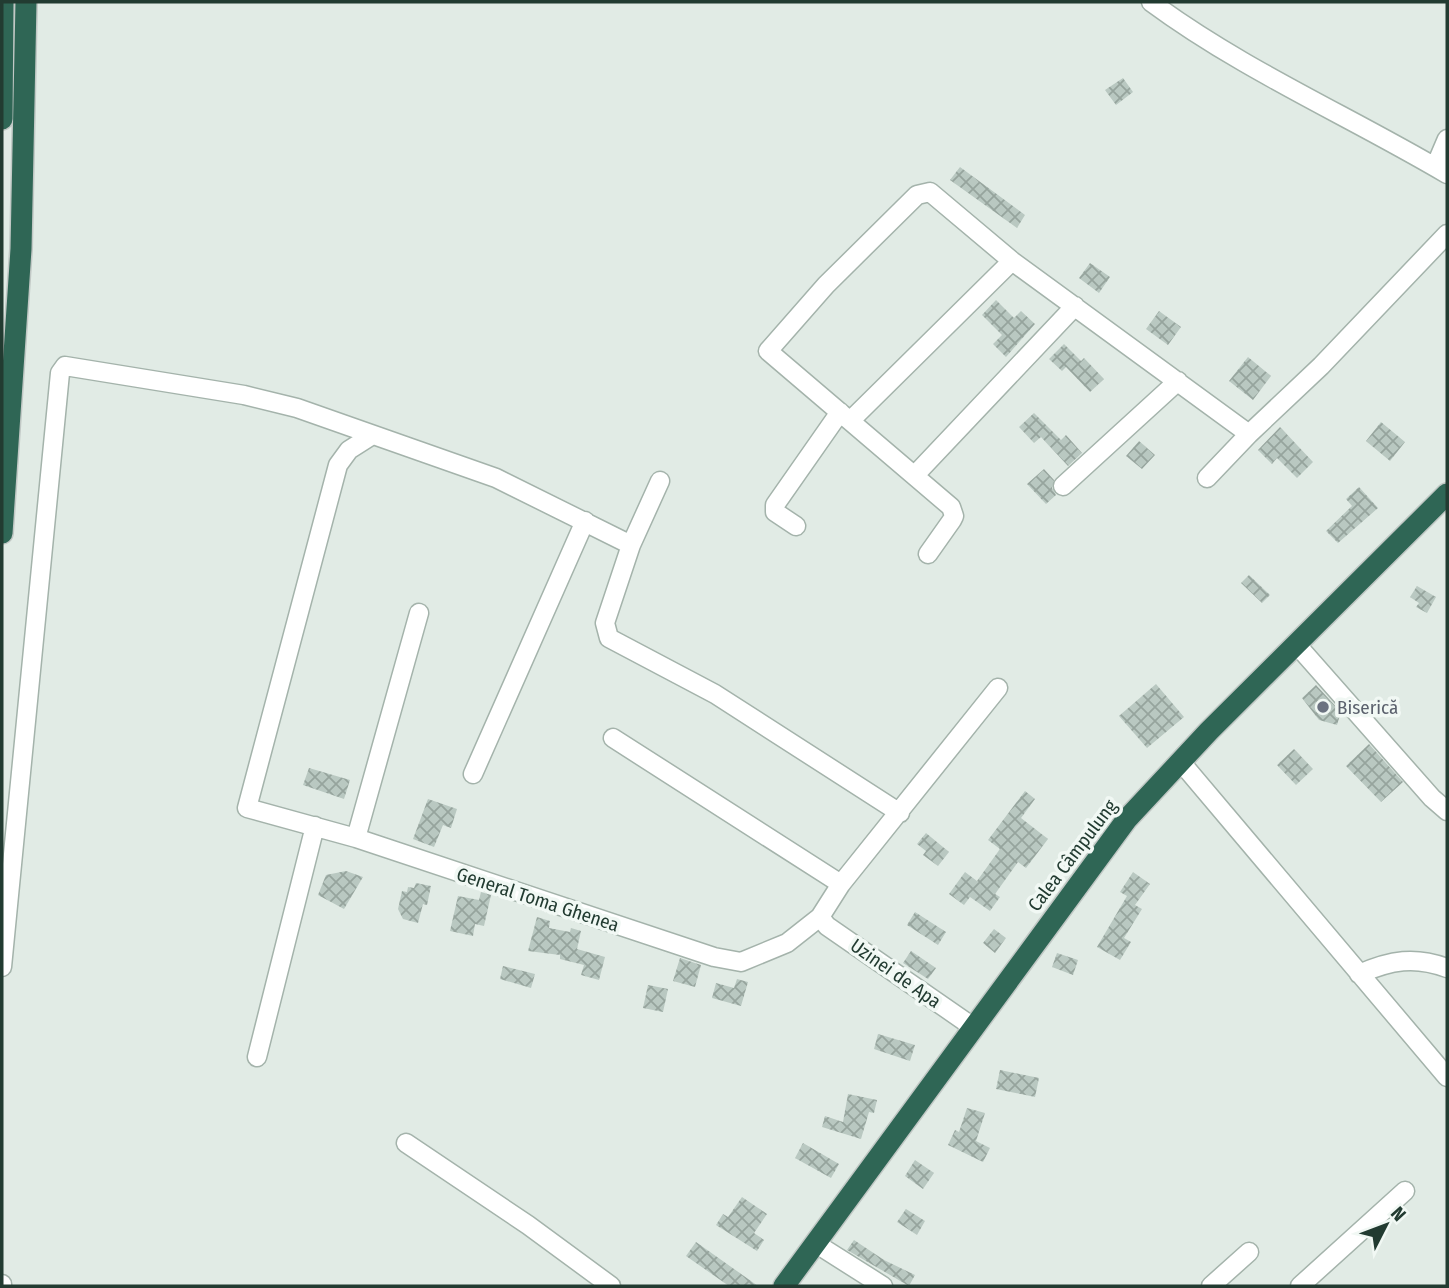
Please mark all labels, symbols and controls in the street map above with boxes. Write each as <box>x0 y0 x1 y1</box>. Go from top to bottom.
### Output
place label: Biserică <box>1337 696 1398 719</box>
marker: Biserică <box>1315 699 1331 715</box>
street label: Calea Câmpulung <box>1023 795 1122 916</box>
street label: General Toma Ghenea <box>454 862 622 937</box>
street label: Uzinei de Apa <box>846 934 945 1013</box>
north arrow <box>1351 1190 1421 1260</box>
text: N <box>1386 1202 1411 1226</box>

